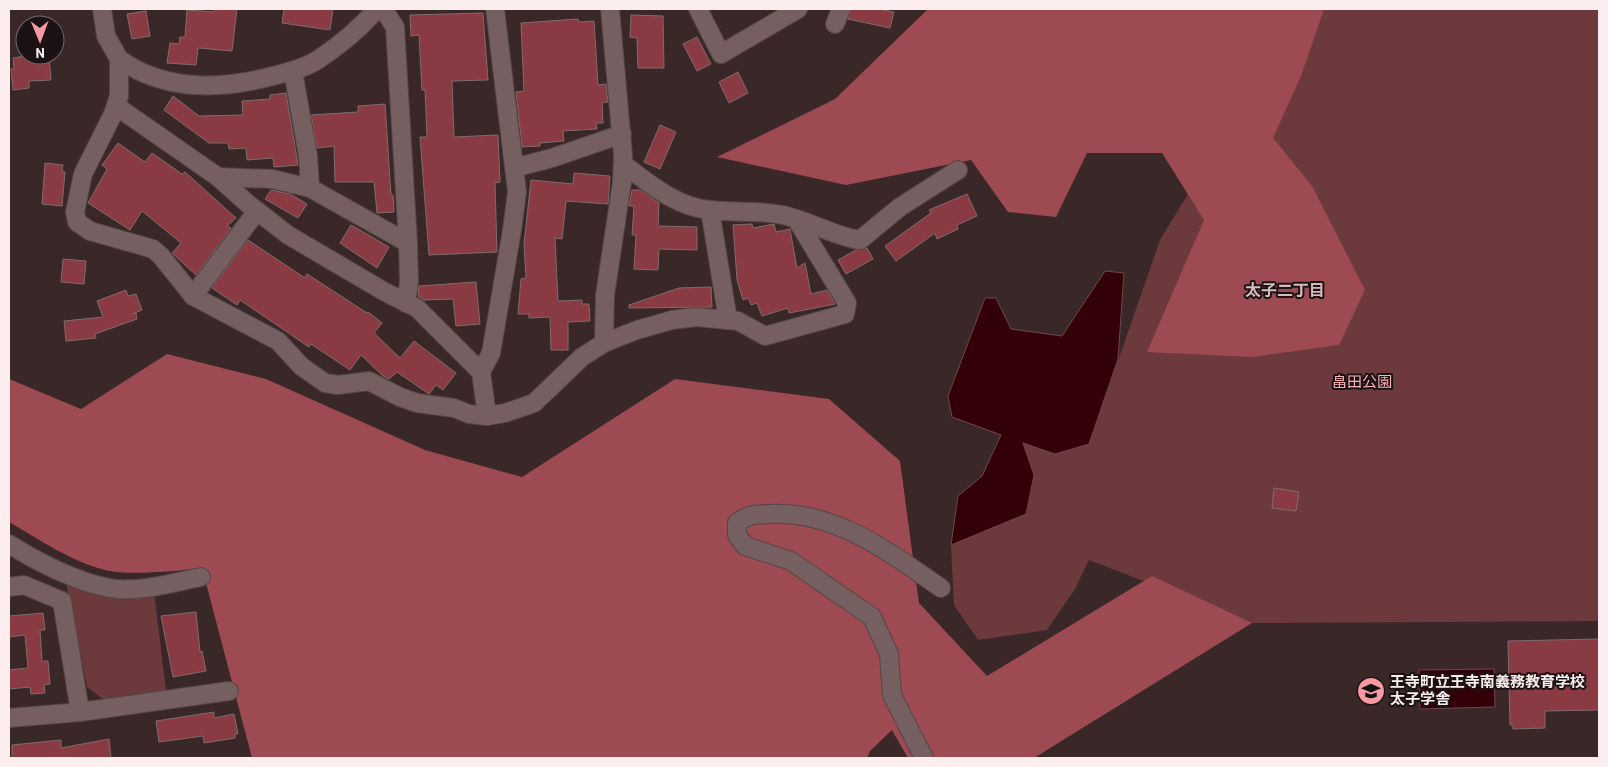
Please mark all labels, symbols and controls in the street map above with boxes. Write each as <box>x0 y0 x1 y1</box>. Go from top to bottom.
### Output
north arrow <box>15 15 65 65</box>
text: N <box>35 45 45 62</box>
district label: 太子二丁目 <box>1245 280 1325 299</box>
park label: 畠田公園 <box>1332 372 1392 390</box>
place label: 王寺町立王寺南義務教育学校 太子学舎 <box>1390 672 1585 707</box>
school or university icon: 王寺町立王寺南義務教育学校 太子学舎 <box>1356 676 1386 706</box>

